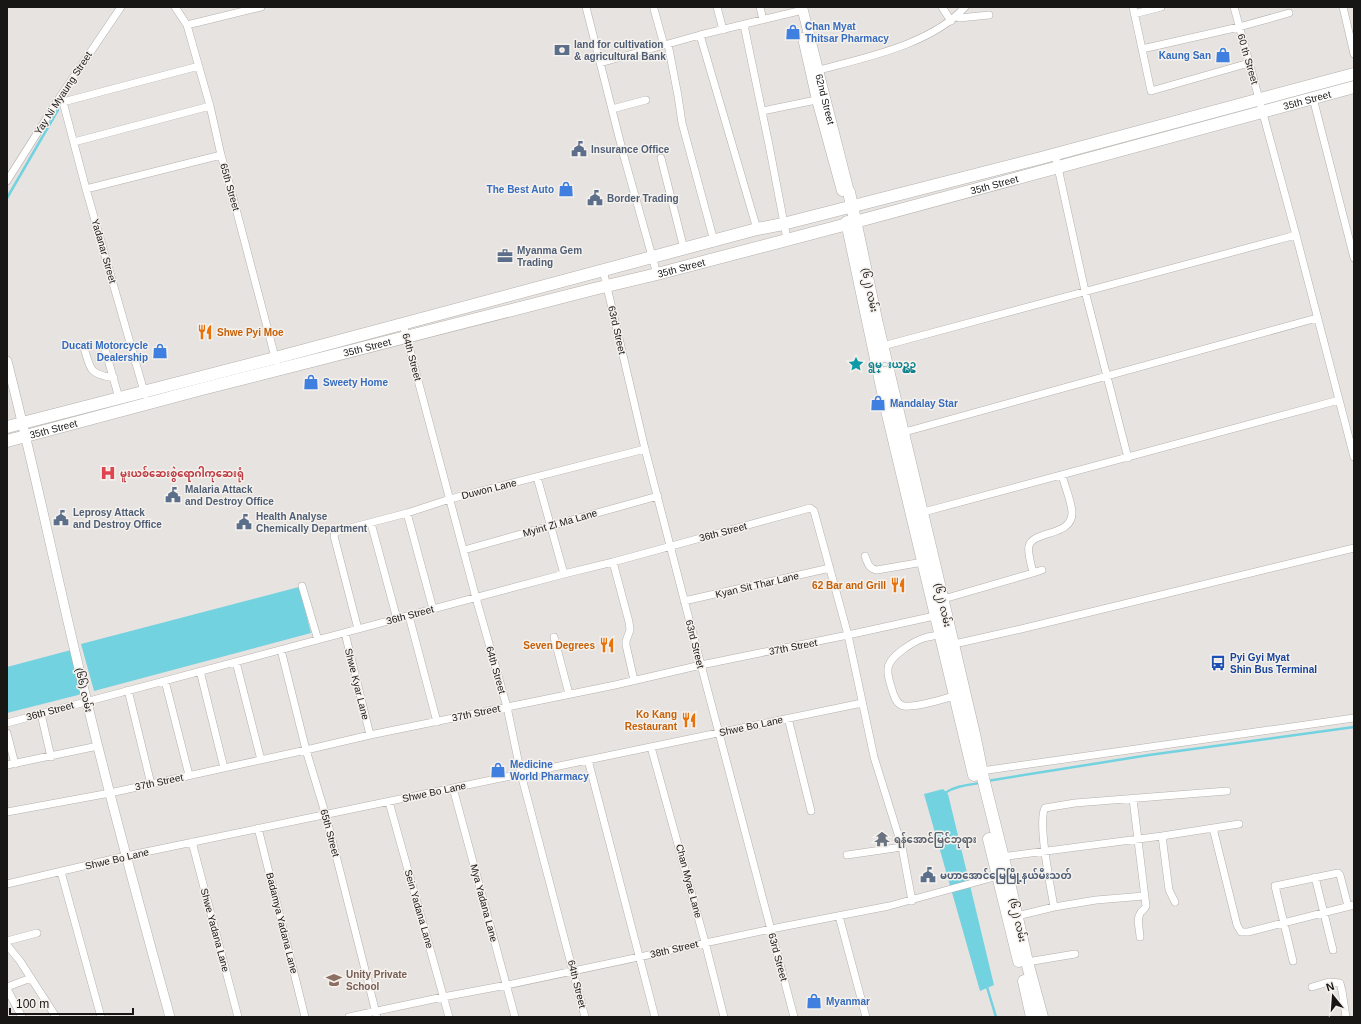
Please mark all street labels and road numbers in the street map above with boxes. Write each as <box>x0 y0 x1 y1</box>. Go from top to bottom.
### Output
street label: 60 th Street <box>1236 33 1260 86</box>
street label: Yay Ni Myaung Street <box>32 49 94 136</box>
street label: 62nd Street <box>814 73 837 126</box>
street label: 35th Street <box>1282 88 1332 111</box>
street label: 65th Street <box>218 162 242 212</box>
street label: 35th Street <box>969 173 1019 196</box>
street label: Yadanar Street <box>90 218 119 285</box>
street label: 35th Street <box>656 256 706 279</box>
street label: (၆၂) လမ်း <box>857 266 882 314</box>
street label: 63rd Street <box>606 305 628 356</box>
street label: 64th Street <box>400 332 424 382</box>
street label: 35th Street <box>342 335 392 358</box>
street label: 35th Street <box>28 417 79 440</box>
street label: Duwon Lane <box>460 477 518 501</box>
street label: Myint Zi Ma Lane <box>522 507 599 539</box>
street label: 36th Street <box>698 520 748 544</box>
street label: Kyan Sit Thar Lane <box>714 570 800 600</box>
street label: (၆၂) လမ်း <box>930 581 955 629</box>
street label: 36th Street <box>385 603 435 627</box>
street label: 63rd Street <box>684 619 706 670</box>
street label: 37th Street <box>768 637 818 657</box>
street label: 64th Street <box>484 645 508 695</box>
street label: Shwe Kyar Lane <box>343 647 371 721</box>
street label: (၆၆) လမ်း <box>74 666 96 713</box>
street label: 36th Street <box>25 699 75 723</box>
street label: 37th Street <box>451 702 501 723</box>
street label: Shwe Bo Lane <box>718 714 784 738</box>
street label: 37th Street <box>134 771 184 792</box>
street label: Shwe Bo Lane <box>401 780 467 804</box>
street label: 65th Street <box>318 808 342 858</box>
street label: Chan Myae Lane <box>674 843 704 920</box>
street label: Shwe Bo Lane <box>84 846 150 872</box>
street label: Mya Yadana Lane <box>468 863 500 944</box>
street label: Sein Yadana Lane <box>402 868 436 950</box>
street label: Badamya Yadana Lane <box>264 871 300 975</box>
street label: Shwe Yadana Lane <box>199 887 232 974</box>
street label: (၆၂) လမ်း <box>1005 896 1030 944</box>
street label: 63rd Street <box>766 932 790 983</box>
street label: 38th Street <box>649 938 699 960</box>
street label: 64th Street <box>566 959 588 1009</box>

